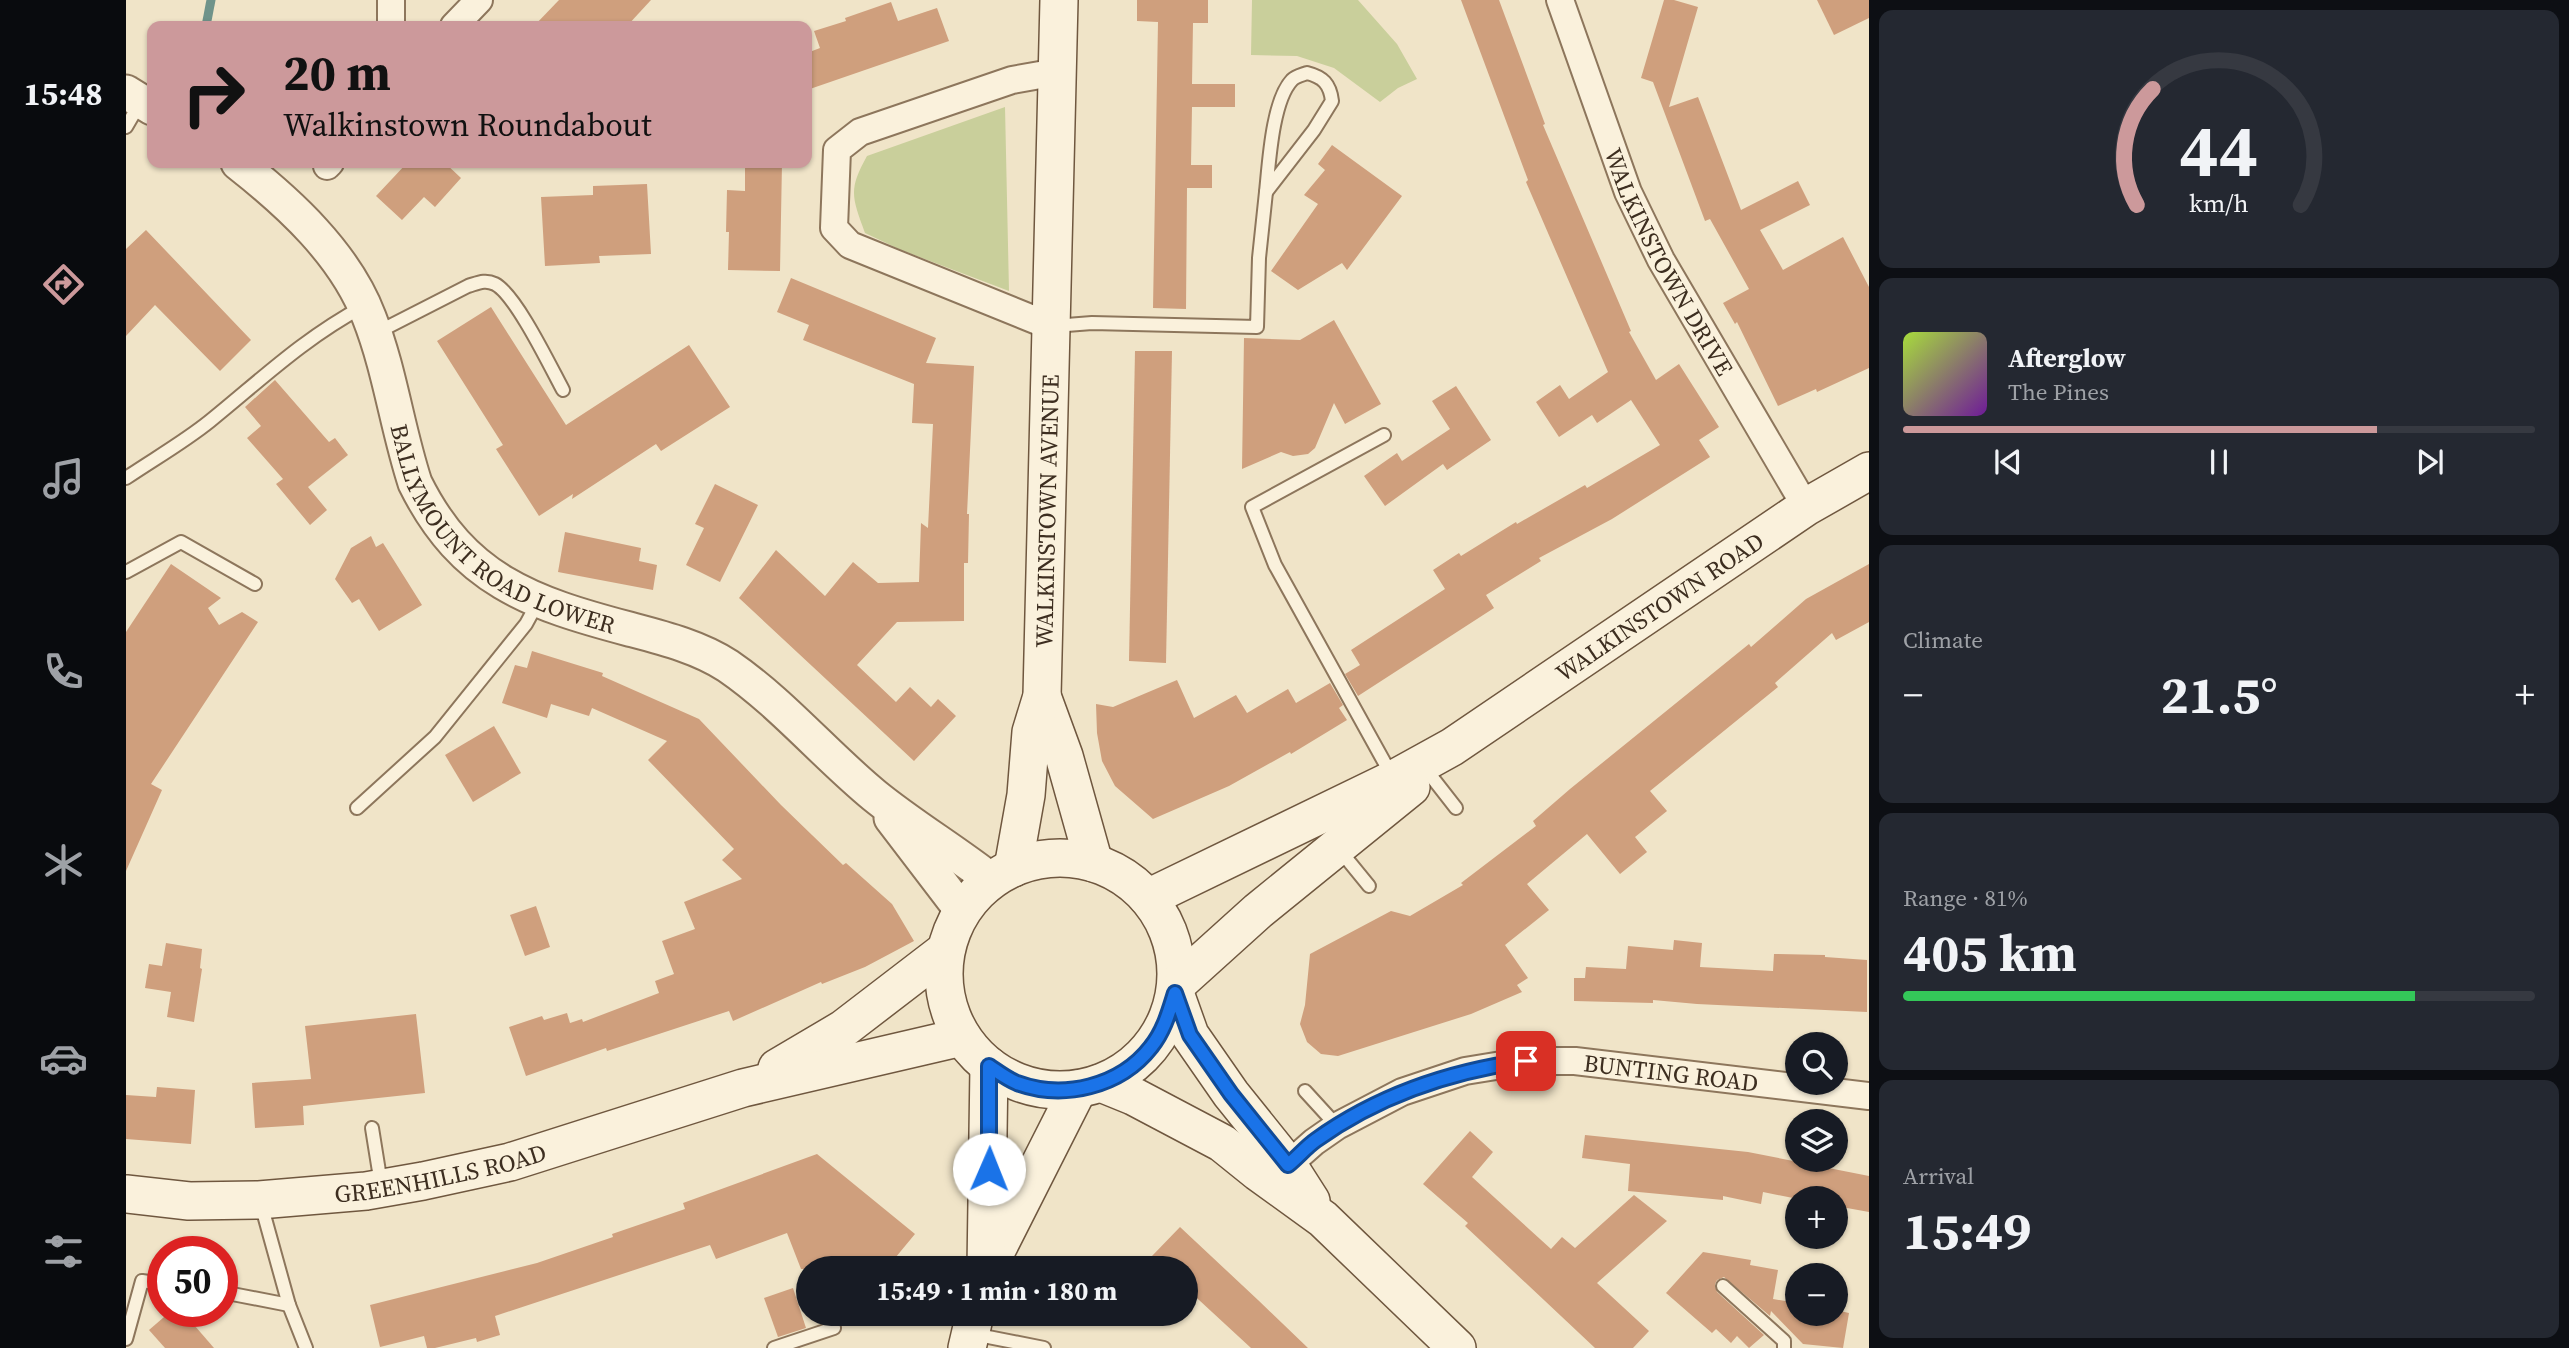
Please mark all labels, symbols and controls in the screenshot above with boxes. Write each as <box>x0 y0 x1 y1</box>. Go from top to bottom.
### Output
text: 20 m <box>283 39 391 106</box>
icon: right <box>168 49 259 140</box>
text: 15:48 <box>24 72 102 116</box>
text: 44 <box>2180 100 2258 199</box>
text: Walkinstown Roundabout <box>283 103 652 147</box>
street label: WALKINSTOWN DRIVE <box>1597 143 1742 381</box>
text: km/h <box>2189 186 2249 220</box>
icon: directions <box>39 260 88 309</box>
text: Afterglow <box>2008 340 2126 376</box>
street label: WALKINSTOWN AVENUE <box>1027 374 1066 648</box>
text: The Pines <box>2008 376 2109 408</box>
street label: BALLYMOUNT ROAD LOWER <box>383 420 619 641</box>
icon: previous <box>1989 443 2027 481</box>
icon: pause <box>2200 443 2238 481</box>
icon: next <box>2411 443 2449 481</box>
icon: music <box>39 454 88 503</box>
street label: WALKINSTOWN ROAD <box>1549 524 1770 689</box>
text: Climate <box>1903 624 1983 656</box>
icon: phone <box>39 647 88 696</box>
text: 21.5° <box>2160 659 2278 730</box>
text: − <box>1903 669 1923 721</box>
text: + <box>2515 669 2535 721</box>
icon: climate <box>39 840 88 889</box>
text: Range · 81% <box>1903 882 2028 914</box>
text: 405 km <box>1903 917 2077 988</box>
pin <box>1496 1031 1556 1091</box>
map controls <box>1785 1032 1848 1326</box>
button: search <box>1785 1032 1848 1095</box>
icon: car <box>39 1034 88 1083</box>
icon: arrive <box>1507 1042 1545 1080</box>
street label: BUNTING ROAD <box>1582 1046 1760 1099</box>
button: layers <box>1785 1109 1848 1172</box>
position arrow <box>952 1132 1026 1206</box>
street label: GREENHILLS ROAD <box>333 1135 550 1210</box>
text: Arrival <box>1903 1160 1974 1192</box>
button: + <box>1785 1186 1848 1249</box>
text: 15:49 <box>1903 1195 2031 1266</box>
icon: filters <box>39 1227 88 1276</box>
speed limit sign: 50 <box>147 1236 238 1327</box>
button: − <box>1785 1263 1848 1326</box>
text: 15:49 · 1 min · 180 m <box>877 1273 1117 1309</box>

